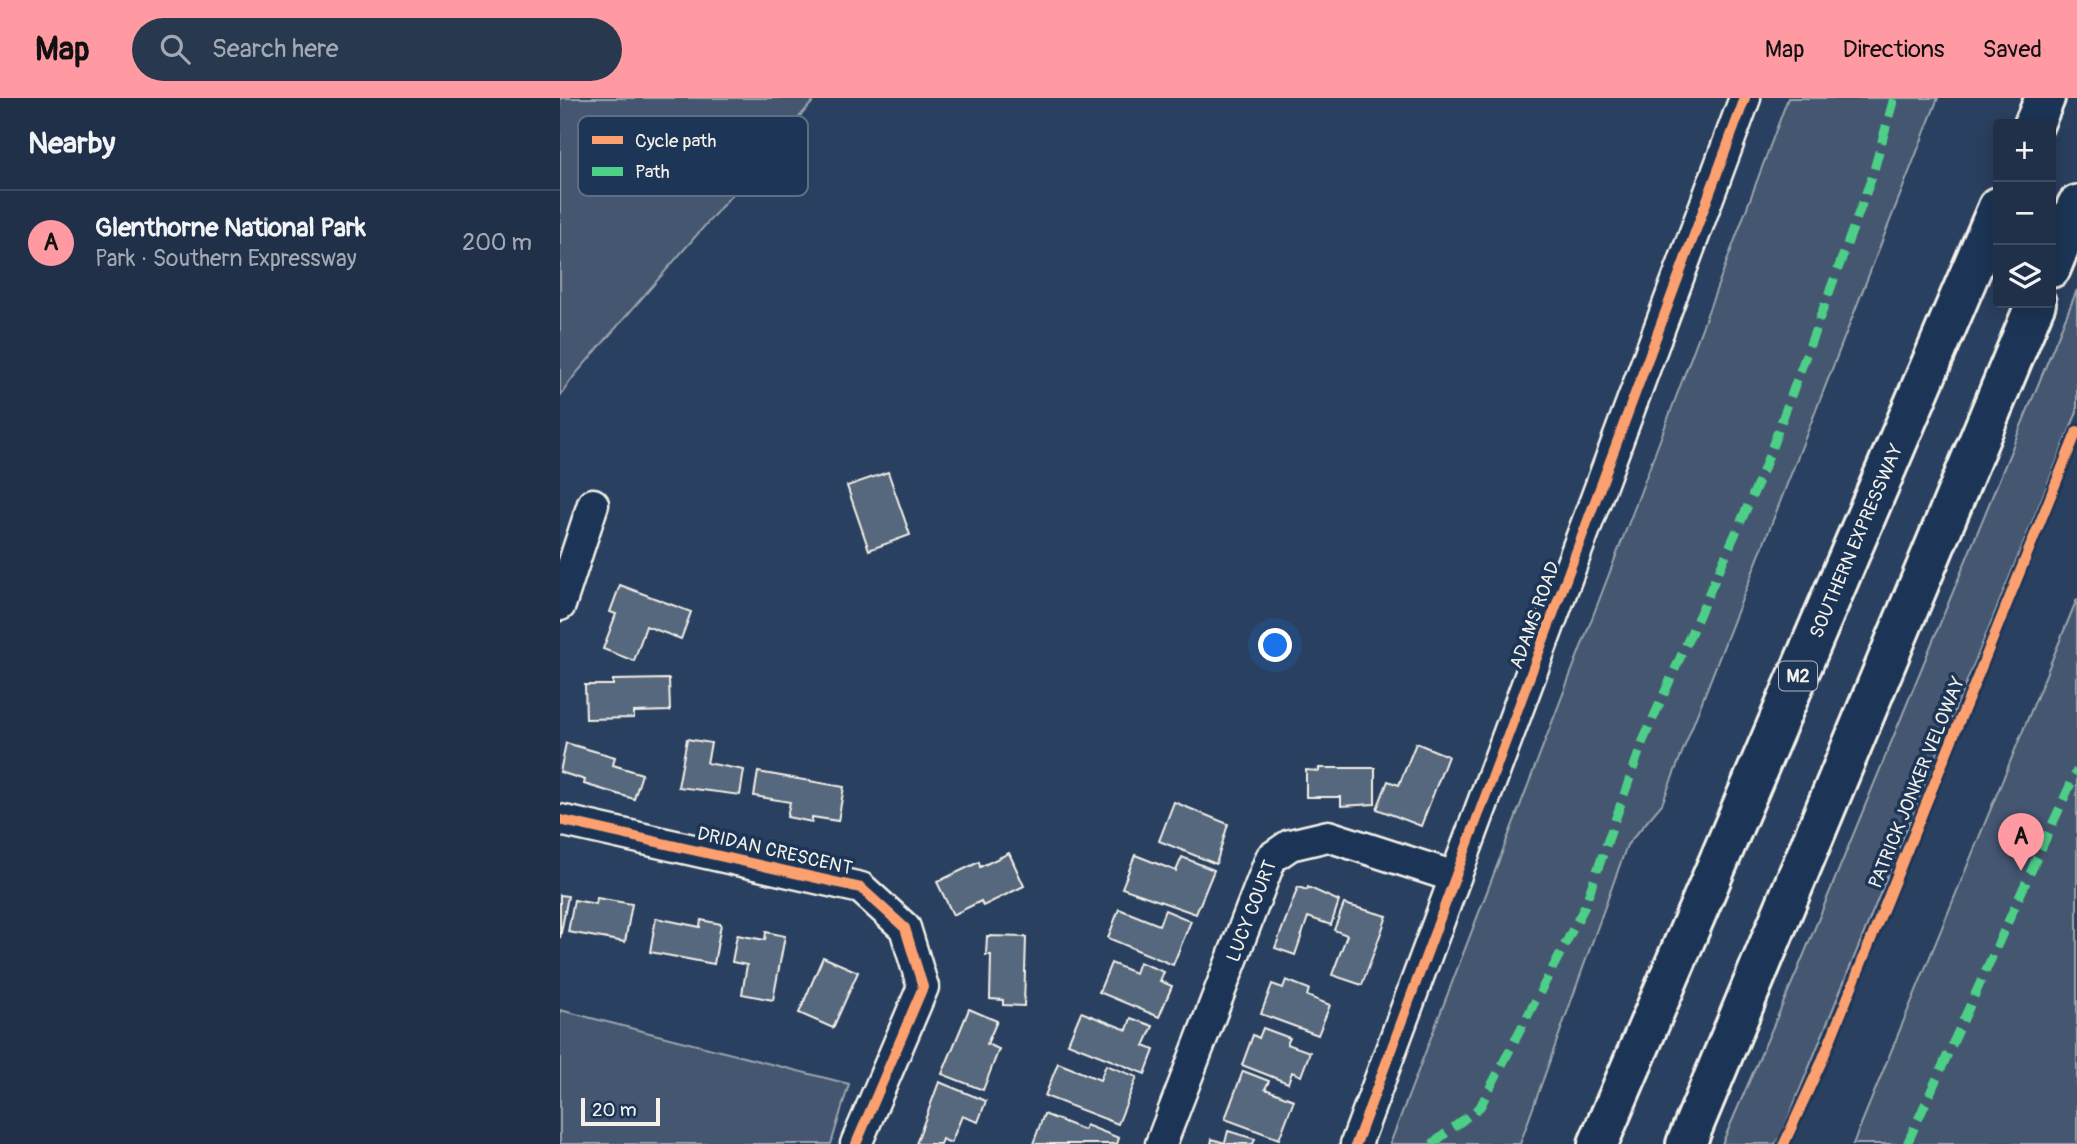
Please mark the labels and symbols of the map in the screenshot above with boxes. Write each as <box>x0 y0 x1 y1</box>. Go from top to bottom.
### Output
legend <box>578 116 808 196</box>
text: Cycle path <box>635 129 716 153</box>
text: Path <box>635 160 670 184</box>
street label: SOUTHERN EXPRESSWAY <box>1804 440 1909 642</box>
street label: ADAMS ROAD <box>1504 558 1566 672</box>
your location <box>1258 628 1292 662</box>
road number: M2 <box>1779 662 1817 690</box>
street label: PATRICK JONKER VELOWAY <box>1863 673 1970 892</box>
pin: A <box>1998 813 2044 871</box>
street label: DRIDAN CRESCENT <box>695 821 855 880</box>
street label: LUCY COURT <box>1221 857 1282 965</box>
scale bar <box>581 1095 660 1127</box>

